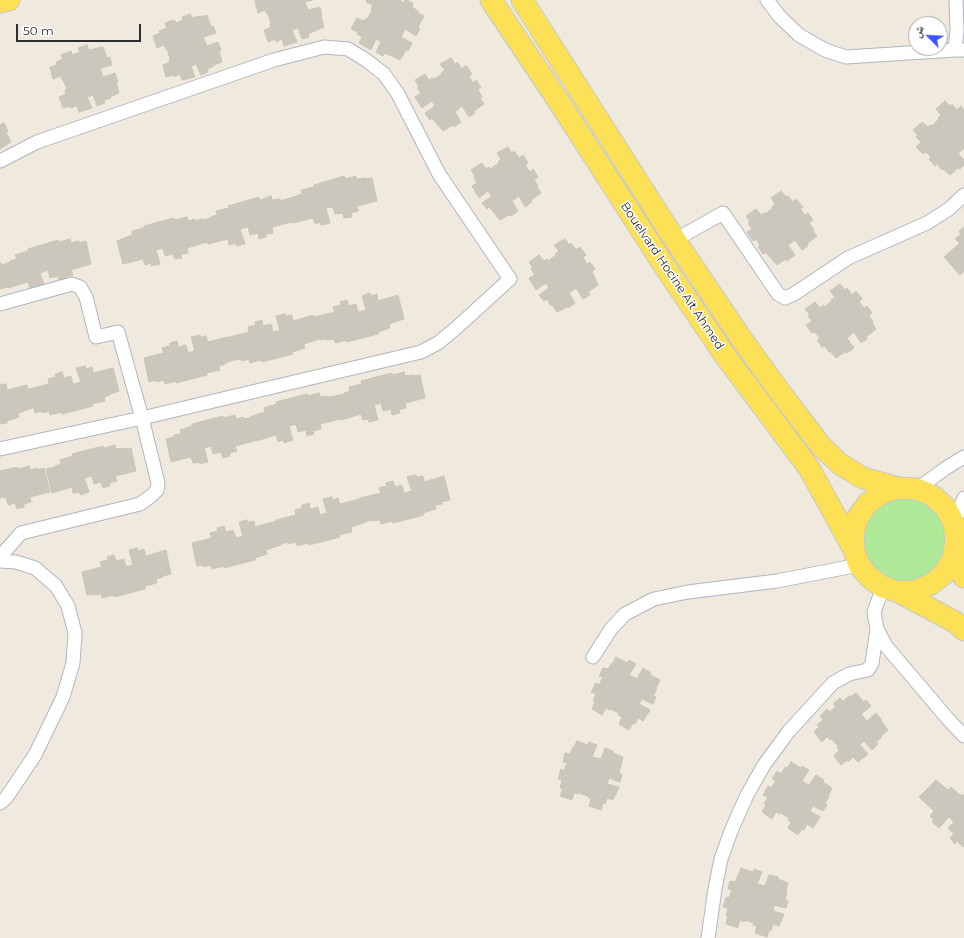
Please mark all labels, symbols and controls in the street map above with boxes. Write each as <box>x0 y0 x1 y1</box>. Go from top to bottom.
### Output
scale bar <box>18 16 143 42</box>
north arrow <box>908 16 948 56</box>
text: 50 m <box>23 23 54 38</box>
text: ش <box>909 23 927 40</box>
street label: Bouelvard Hocine Ait Ahmed <box>617 200 727 352</box>

